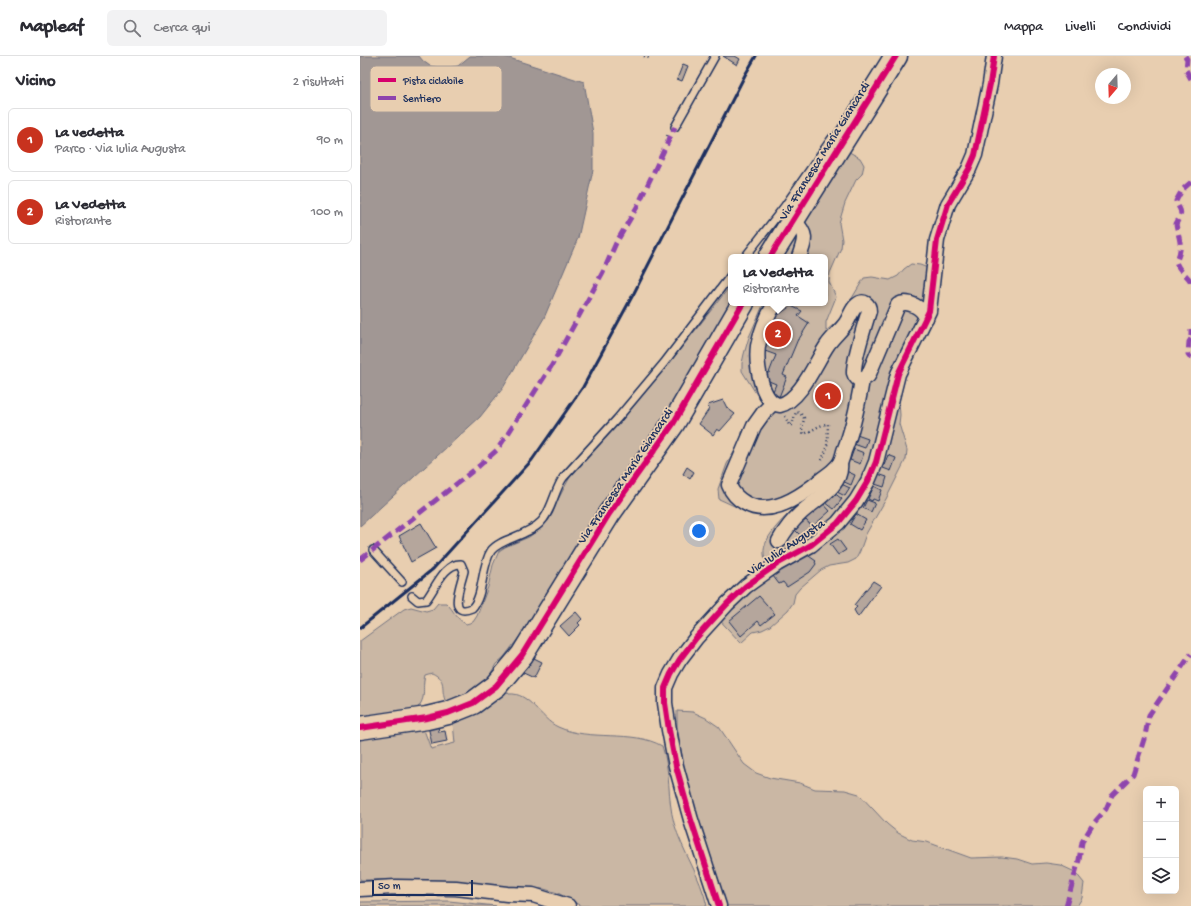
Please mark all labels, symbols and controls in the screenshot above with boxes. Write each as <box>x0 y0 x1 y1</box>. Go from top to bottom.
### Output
search box <box>107 10 387 46</box>
text: Mapleaf <box>20 16 83 39</box>
icon: search <box>121 17 143 39</box>
text: Cerca qui <box>153 19 211 37</box>
text: Mappa <box>1004 19 1043 36</box>
text: Livelli <box>1065 19 1096 36</box>
text: Condividi <box>1118 19 1171 36</box>
legend <box>370 66 502 112</box>
north arrow <box>1095 68 1131 104</box>
text: Vicino <box>16 72 56 92</box>
text: 2 risultati <box>293 75 344 90</box>
text: Pista ciclabile <box>402 76 464 88</box>
street label: Via Francesca Maria Giancardi <box>776 79 874 224</box>
text: Sentiero <box>403 94 441 106</box>
text: La vedetta <box>55 124 124 142</box>
text: 1 <box>27 133 33 148</box>
text: 90 m <box>317 133 343 148</box>
text: Parco · Via Iulia Augusta <box>55 142 186 157</box>
text: La Vedetta <box>55 196 126 214</box>
text: 2 <box>27 205 33 220</box>
text: 100 m <box>311 205 343 220</box>
text: Ristorante <box>55 214 111 229</box>
popup <box>728 254 828 306</box>
text: La Vedetta <box>743 264 813 282</box>
text: Ristorante <box>743 282 799 297</box>
pin: 2 <box>765 319 791 349</box>
pin: 1 <box>815 381 841 411</box>
street label: Via Francesca Maria Giancardi <box>574 405 677 548</box>
street label: Via Iulia Augusta <box>744 516 829 580</box>
your location <box>689 521 709 541</box>
map controls <box>1143 786 1179 894</box>
button: + <box>1143 786 1179 822</box>
button: − <box>1143 822 1179 858</box>
button: layers <box>1143 858 1179 894</box>
scale bar <box>372 878 473 897</box>
text: 50 m <box>378 881 400 893</box>

